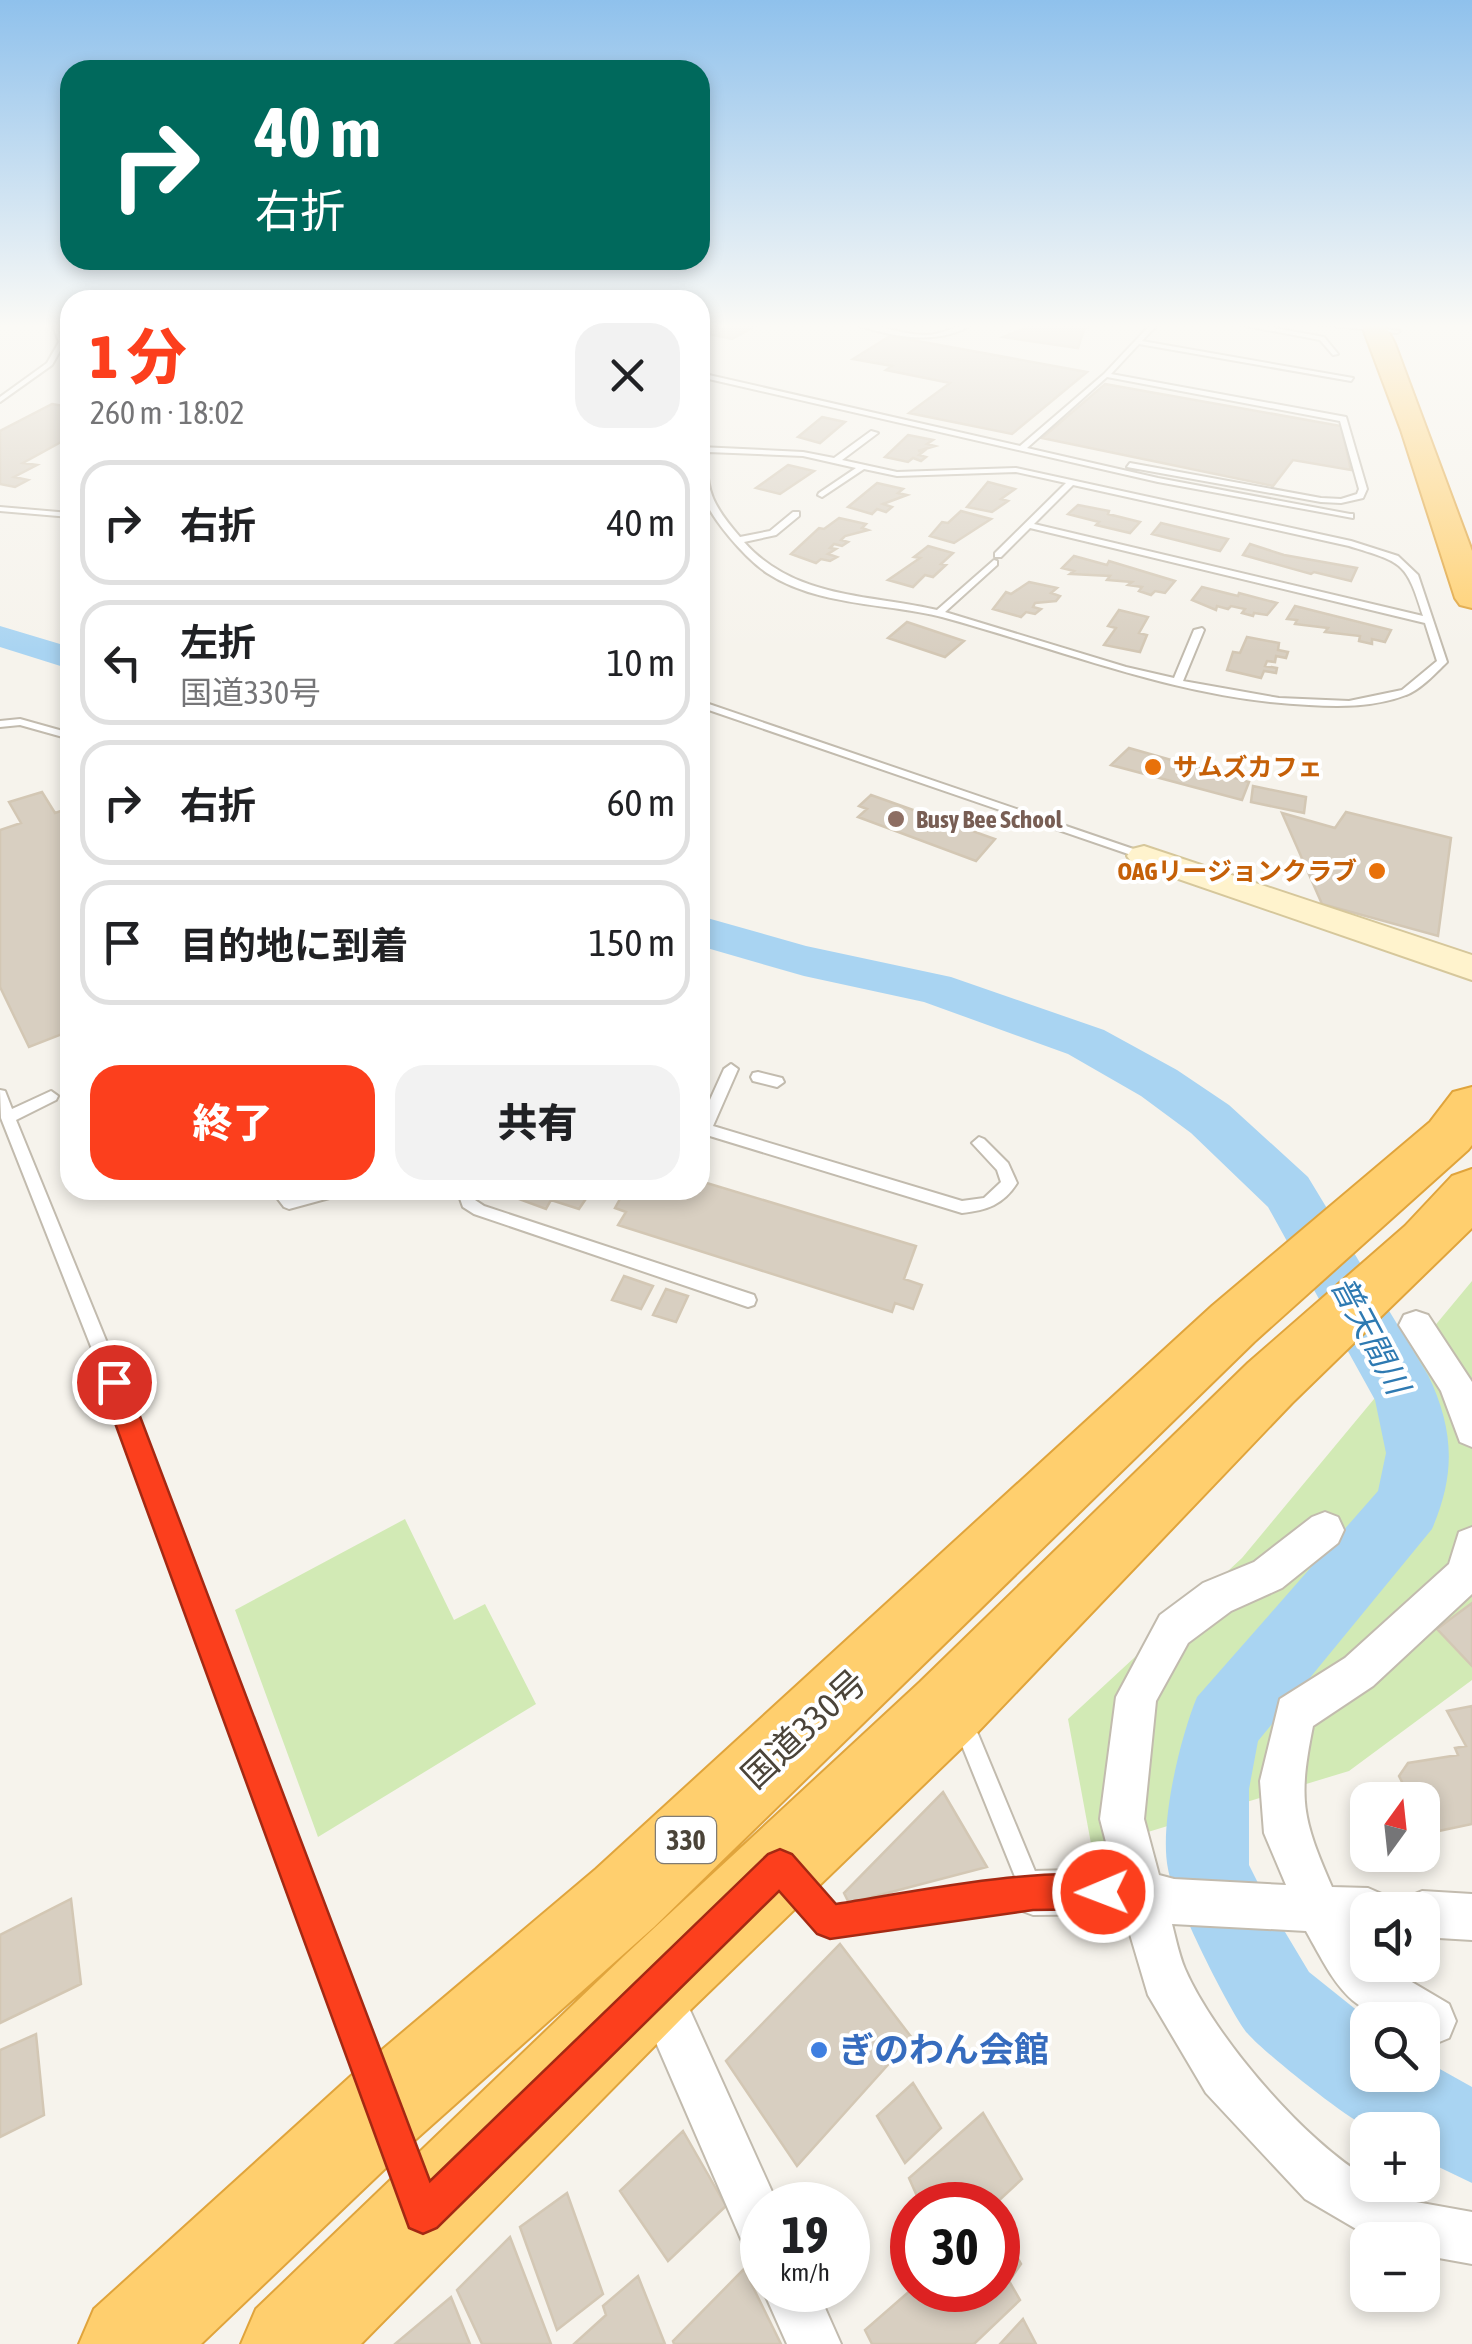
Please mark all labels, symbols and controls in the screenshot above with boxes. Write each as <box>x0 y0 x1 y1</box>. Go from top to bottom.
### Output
text: 40 m <box>255 92 381 172</box>
icon: right <box>90 100 220 230</box>
text: 右折 <box>255 185 345 237</box>
text: 1 分 <box>90 322 186 391</box>
button: close <box>575 323 680 428</box>
text: 260 m · 18:02 <box>90 394 245 431</box>
icon: right <box>95 495 150 550</box>
text: 40 m <box>607 501 675 544</box>
text: 右折 <box>180 504 256 547</box>
text: 左折 <box>180 621 256 664</box>
icon: left <box>95 635 150 690</box>
text: 10 m <box>607 641 675 684</box>
text: 国道330号 <box>180 674 321 711</box>
place label: サムズカフェ <box>1173 753 1323 781</box>
marker: サムズカフェ <box>1142 756 1164 778</box>
icon: right <box>95 775 150 830</box>
text: 60 m <box>607 781 675 824</box>
text: 右折 <box>180 784 256 827</box>
place label: Busy Bee School <box>916 805 1063 833</box>
marker: Busy Bee School <box>885 808 907 830</box>
place label: OAGリージョンクラブ <box>1117 857 1357 885</box>
marker: OAGリージョンクラブ <box>1366 860 1388 882</box>
icon: arrive <box>95 915 150 970</box>
text: 150 m <box>589 921 675 964</box>
text: 目的地に到着 <box>180 924 408 967</box>
button: 終了 <box>90 1065 375 1180</box>
button: 共有 <box>395 1065 680 1180</box>
water label: 普天間川 <box>1324 1270 1418 1403</box>
pin <box>72 1340 157 1425</box>
icon: arrive <box>87 1355 142 1410</box>
street label: 国道330号 <box>733 1661 873 1796</box>
north arrow <box>1350 1782 1440 1872</box>
map controls <box>1350 1782 1440 2312</box>
road number: 330 <box>656 1817 716 1863</box>
position arrow <box>1051 1840 1155 1944</box>
button: sound <box>1350 1892 1440 1982</box>
button: search <box>1350 2002 1440 2092</box>
place label: ぎのわん会館 <box>839 2029 1049 2069</box>
marker: ぎのわん会館 <box>808 2039 830 2061</box>
button: + <box>1350 2112 1440 2202</box>
speed limit sign: 30 <box>890 2182 1020 2312</box>
text: 19 <box>781 2206 828 2264</box>
button: − <box>1350 2222 1440 2312</box>
text: km/h <box>780 2258 830 2286</box>

